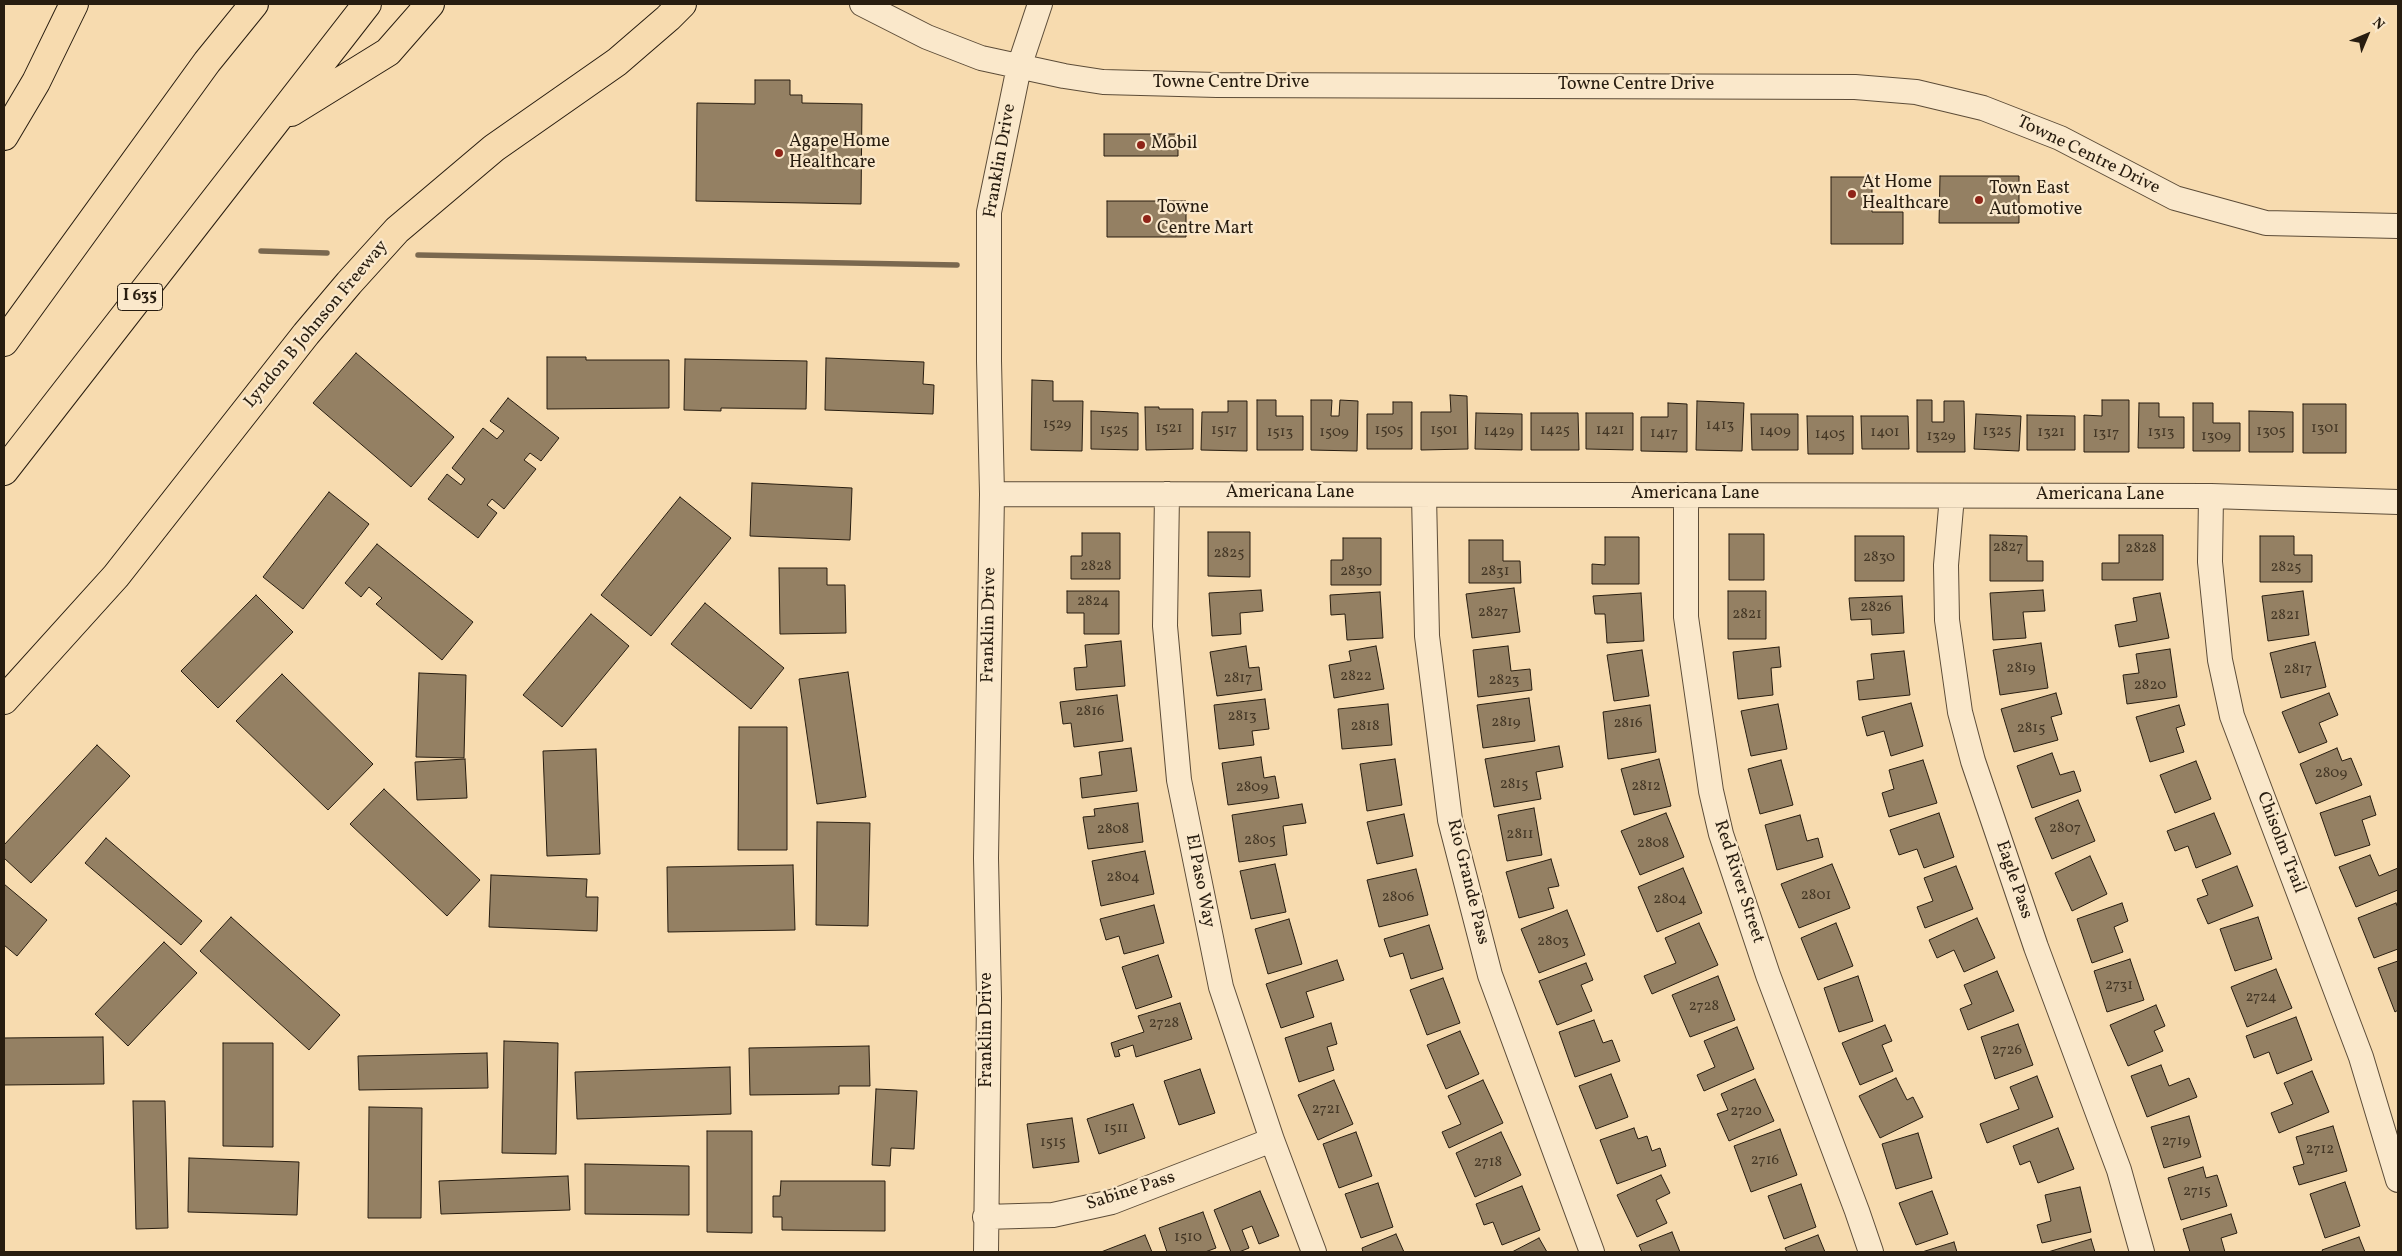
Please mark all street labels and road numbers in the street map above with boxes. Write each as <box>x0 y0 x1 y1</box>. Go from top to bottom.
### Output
street label: Towne Centre Drive <box>1153 73 1309 95</box>
street label: Towne Centre Drive <box>1558 75 1714 97</box>
street label: Franklin Drive <box>980 102 1022 220</box>
street label: Towne Centre Drive <box>2013 112 2163 200</box>
street label: Lyndon B Johnson Freeway <box>240 237 394 413</box>
road number: I 635 <box>118 284 162 310</box>
street label: Americana Lane <box>1226 483 1354 505</box>
street label: Americana Lane <box>1631 484 1759 506</box>
street label: Americana Lane <box>2036 485 2164 507</box>
street label: Franklin Drive <box>978 567 1002 683</box>
street label: Chisolm Trail <box>2251 789 2309 897</box>
street label: Rio Grande Pass <box>1441 817 1493 947</box>
street label: Red River Street <box>1708 818 1768 946</box>
street label: El Paso Way <box>1179 832 1219 930</box>
street label: Eagle Pass <box>1990 838 2036 922</box>
street label: Franklin Drive <box>977 972 999 1088</box>
street label: Sabine Pass <box>1084 1168 1178 1216</box>

